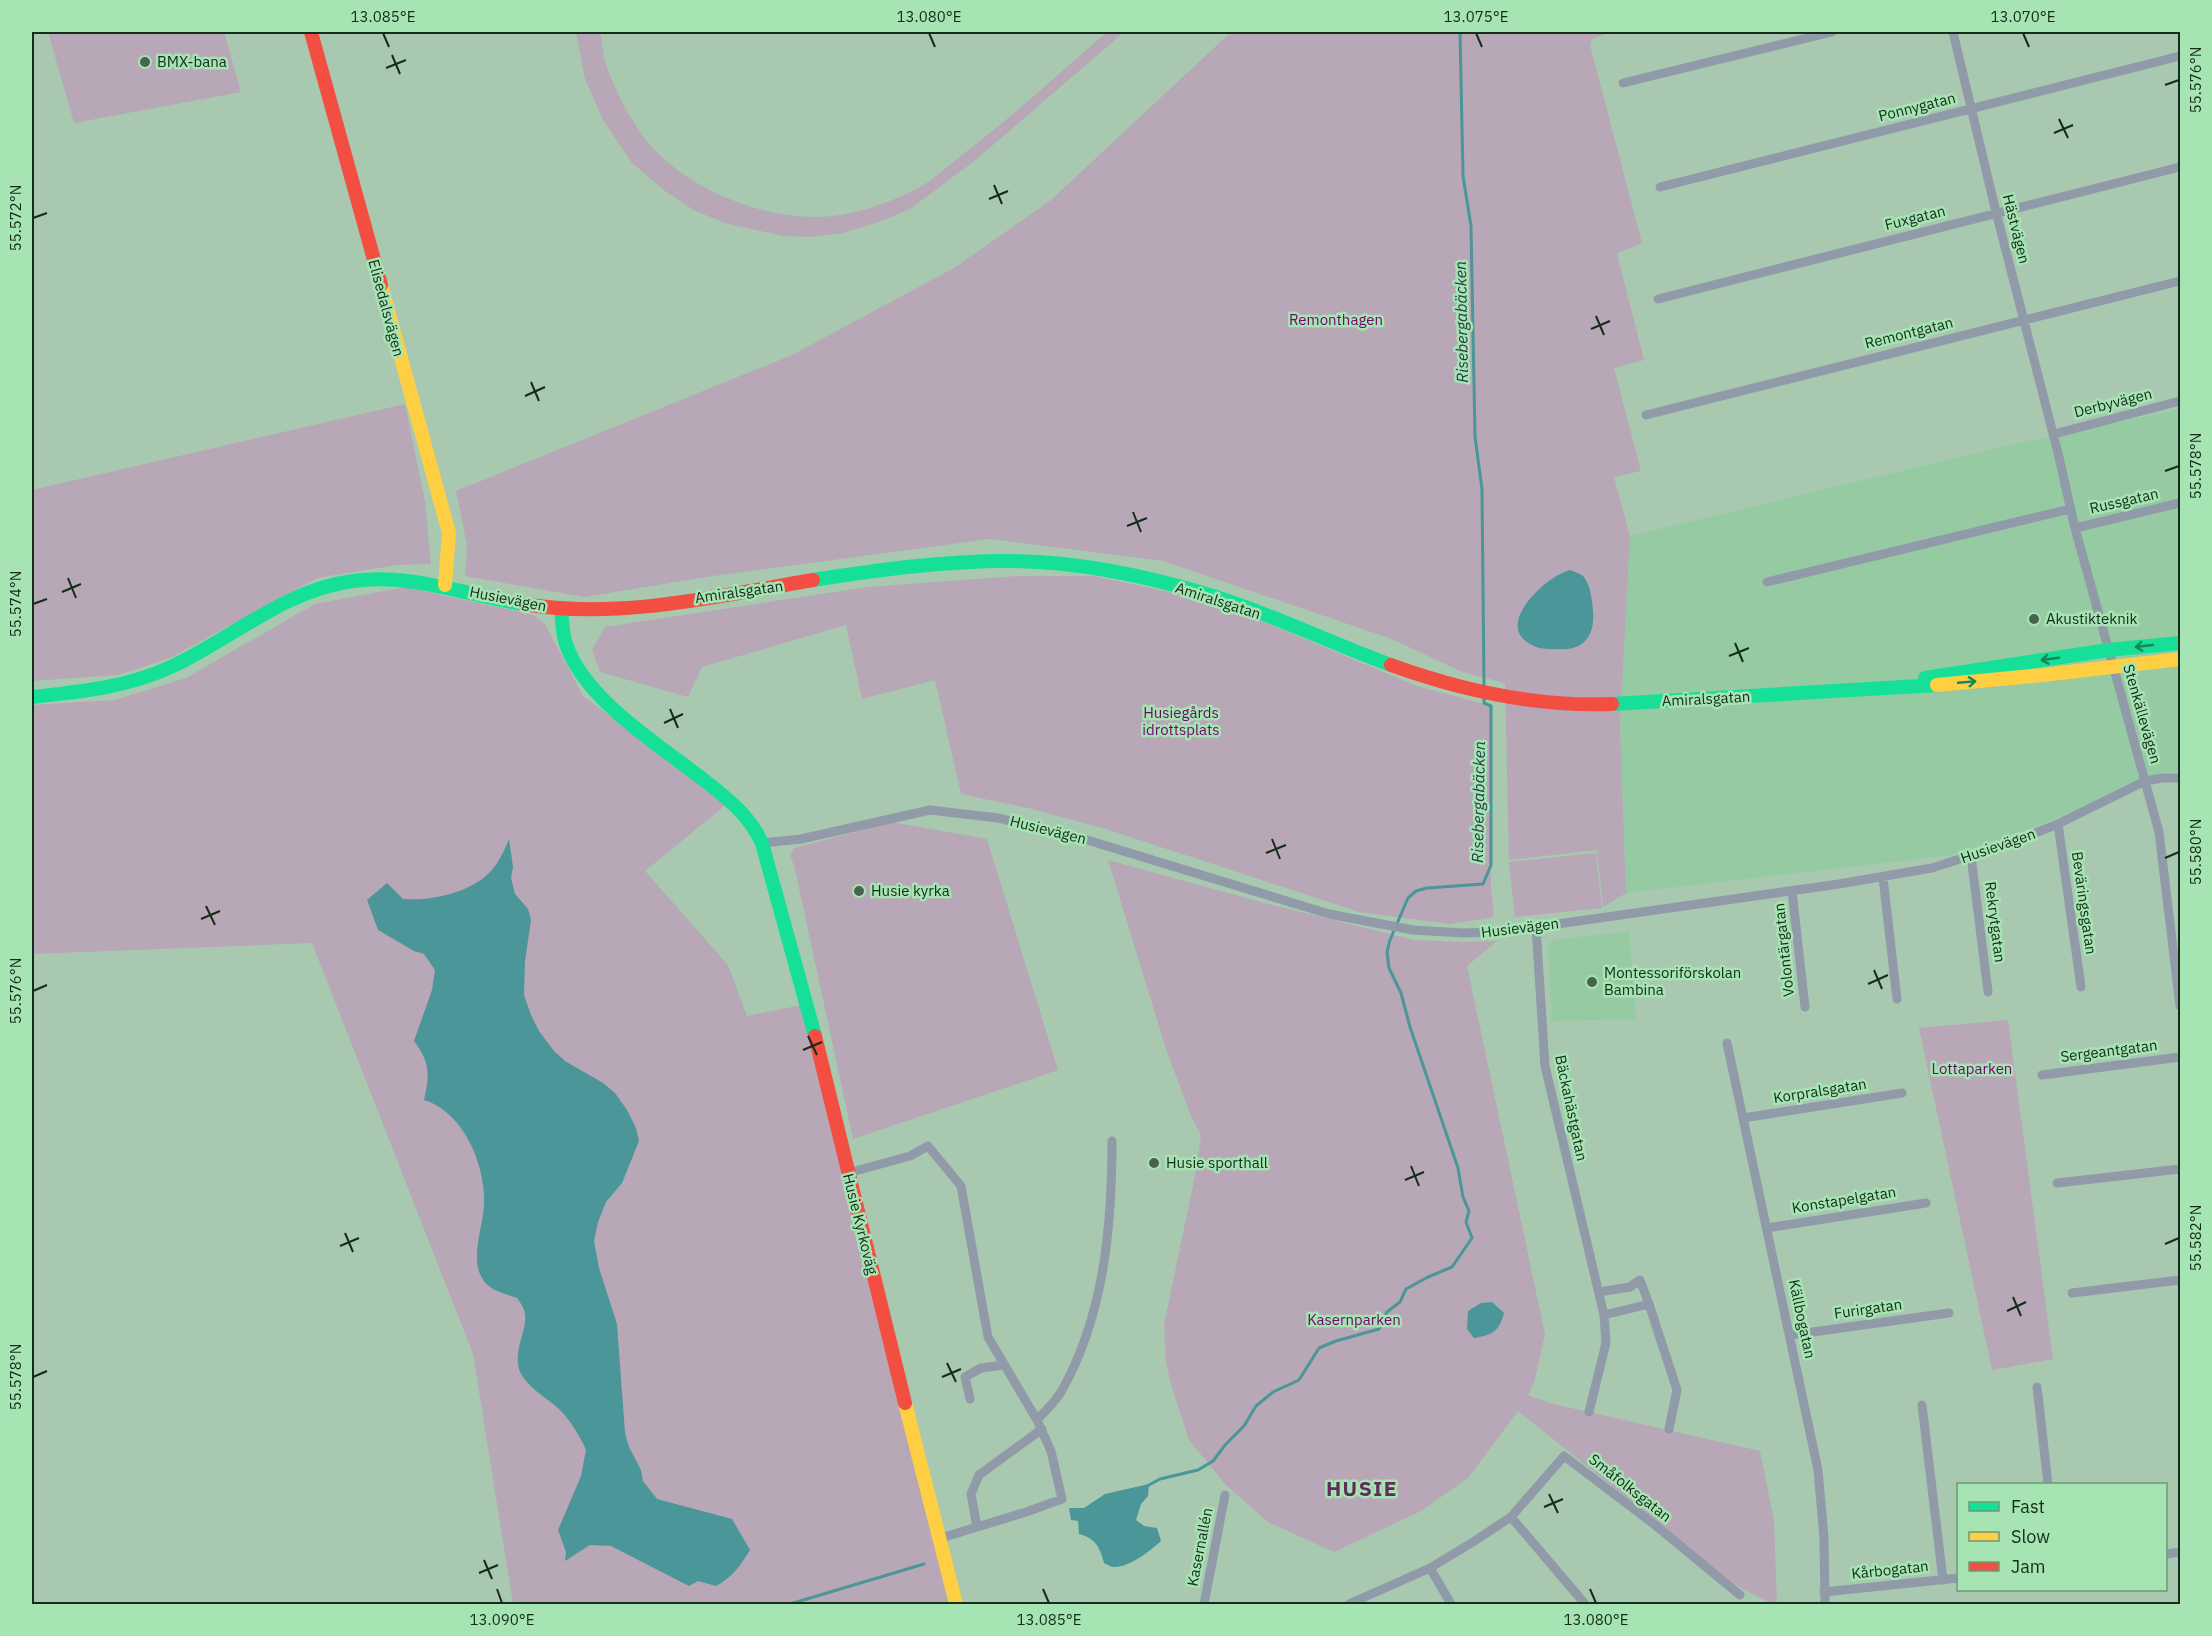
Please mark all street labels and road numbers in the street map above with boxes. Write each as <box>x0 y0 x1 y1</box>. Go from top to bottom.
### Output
street label: Ponnygatan <box>1876 88 1957 125</box>
street label: Hästvägen <box>1999 192 2034 266</box>
street label: Fuxgatan <box>1883 201 1947 234</box>
street label: Elisedalsvägen <box>364 257 409 359</box>
street label: Remontgatan <box>1863 312 1955 353</box>
street label: Derbyvägen <box>2072 384 2154 421</box>
street label: Russgatan <box>2088 483 2160 518</box>
street label: Amiralsgatan <box>694 576 784 607</box>
street label: Amiralsgatan <box>1173 578 1263 623</box>
street label: Husievägen <box>468 582 548 615</box>
street label: Stenkällevägen <box>2119 662 2166 766</box>
street label: Amiralsgatan <box>1661 687 1751 710</box>
street label: Husievägen <box>1008 811 1088 848</box>
street label: Husievägen <box>1958 824 2038 867</box>
street label: Beväringsgatan <box>2068 850 2101 956</box>
street label: Rekrytgatan <box>1981 880 2010 964</box>
street label: Volontärgatan <box>1769 902 1798 998</box>
street label: Husievägen <box>1480 913 1560 942</box>
street label: Sergeantgatan <box>2059 1035 2158 1066</box>
street label: Bäckahästgatan <box>1551 1053 1592 1163</box>
street label: Korpralsgatan <box>1772 1074 1868 1107</box>
street label: Husie Kyrkoväg <box>839 1171 882 1276</box>
street label: Konstapelgatan <box>1790 1182 1897 1217</box>
street label: Källbogatan <box>1785 1278 1820 1360</box>
street label: Furirgatan <box>1833 1294 1903 1323</box>
street label: Småfolksgatan <box>1585 1449 1675 1526</box>
street label: Kasernallén <box>1183 1506 1216 1588</box>
street label: Kårbogatan <box>1850 1556 1930 1583</box>

